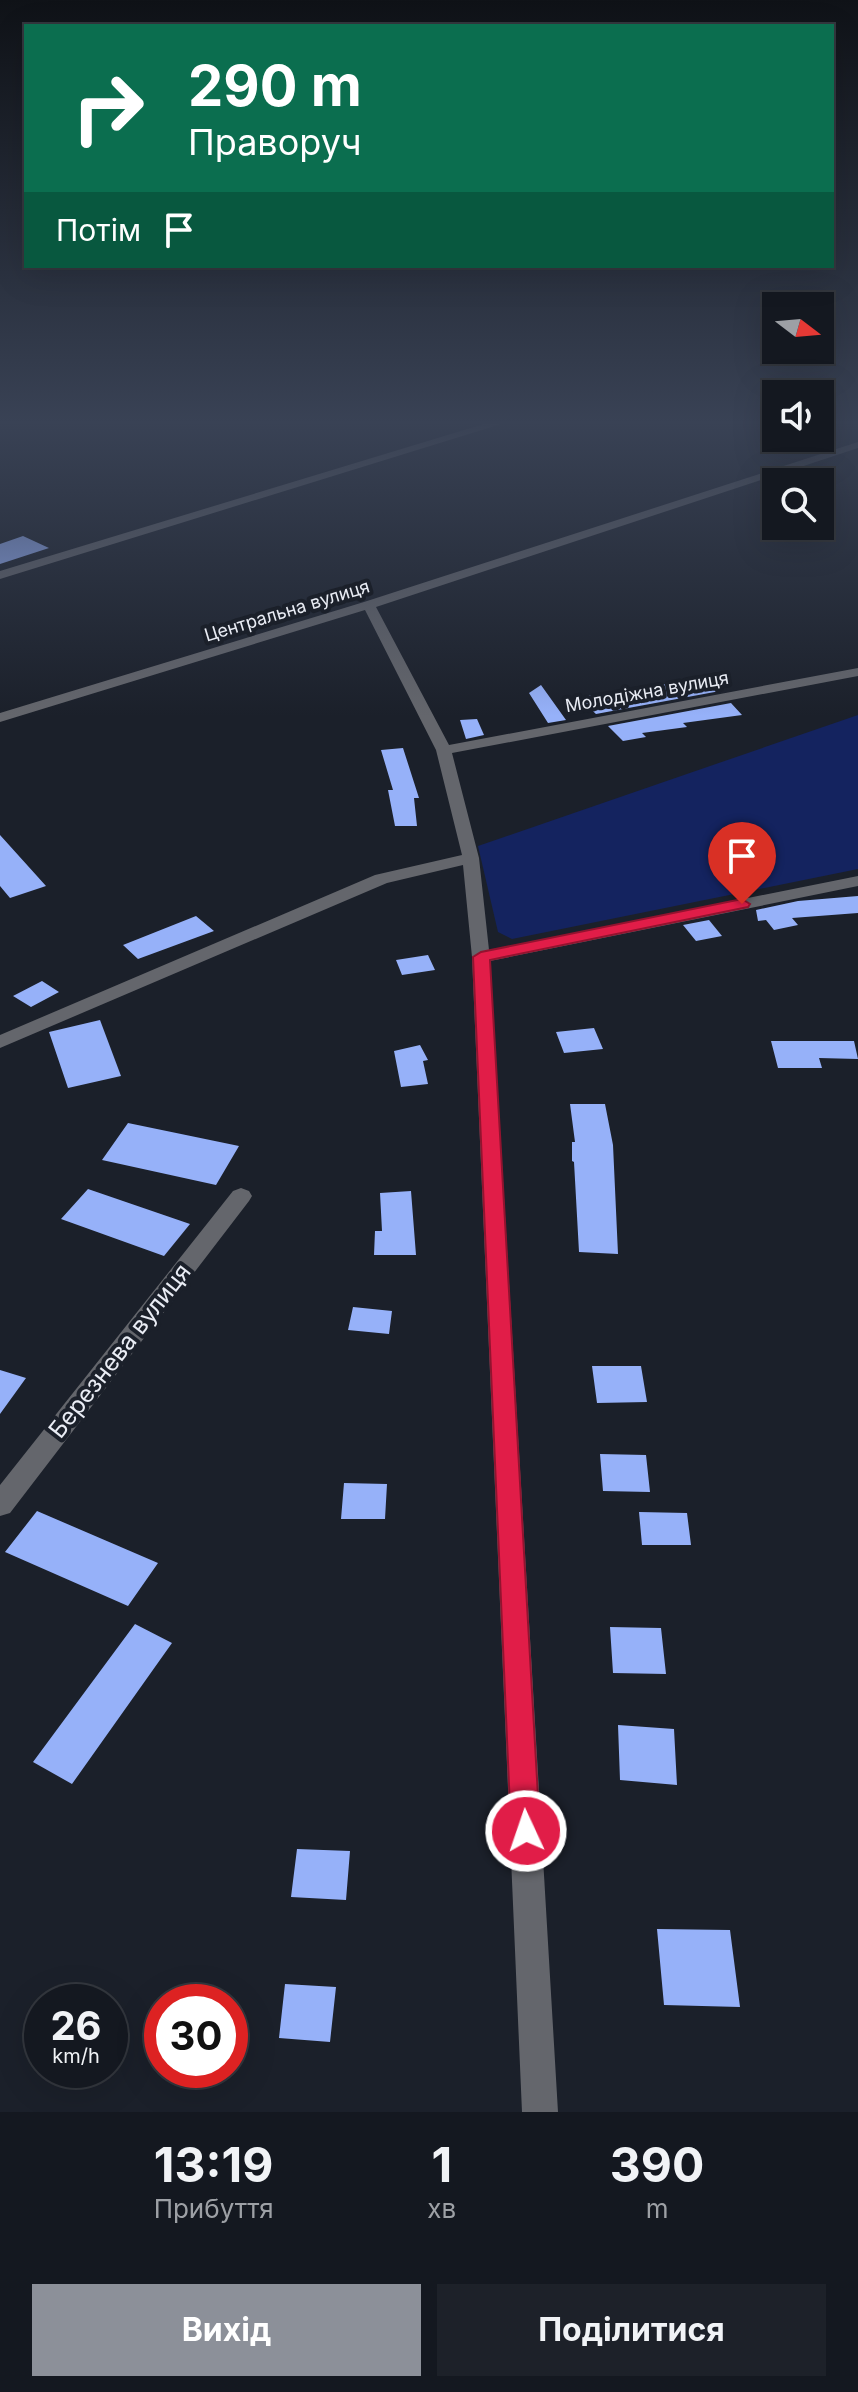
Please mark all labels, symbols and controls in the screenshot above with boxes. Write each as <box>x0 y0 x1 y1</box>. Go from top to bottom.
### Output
text: 290 m <box>188 52 362 120</box>
icon: right <box>56 56 160 160</box>
text: Праворуч <box>188 120 361 164</box>
icon: arrive <box>157 208 201 252</box>
text: Потім <box>56 212 141 248</box>
north arrow <box>762 292 834 364</box>
map controls <box>762 292 834 540</box>
button: sound <box>762 380 834 452</box>
button: search <box>762 468 834 540</box>
street label: Центральна вулиця <box>202 575 372 646</box>
street label: Молодіжна вулиця <box>564 667 730 716</box>
pin <box>708 822 776 904</box>
icon: arrive <box>720 834 764 878</box>
street label: Березнева вулиця <box>42 1258 197 1444</box>
position arrow <box>484 1789 568 1873</box>
speed limit sign: 30 <box>144 1984 248 2088</box>
text: 26 <box>50 2001 102 2050</box>
text: km/h <box>52 2044 100 2068</box>
text: 13:19 <box>154 2135 273 2194</box>
text: 1 <box>431 2135 452 2194</box>
text: 390 <box>610 2135 704 2194</box>
text: Прибуття <box>154 2193 274 2224</box>
text: хв <box>427 2193 456 2224</box>
text: m <box>646 2193 668 2224</box>
button: Вихід <box>32 2284 421 2376</box>
button: Поділитися <box>437 2284 826 2376</box>

